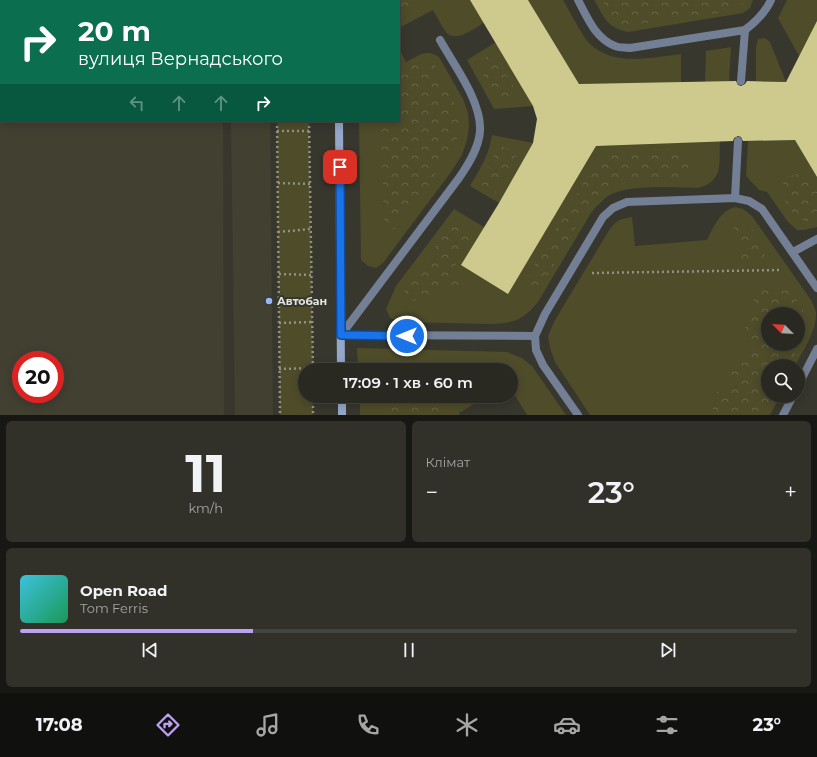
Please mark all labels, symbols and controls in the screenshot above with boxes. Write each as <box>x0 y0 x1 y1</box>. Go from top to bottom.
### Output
text: 20 m <box>78 14 151 48</box>
icon: right <box>12 16 64 68</box>
text: вулиця Вернадського <box>78 48 283 70</box>
icon: left <box>126 92 148 114</box>
icon: ahead <box>168 92 190 114</box>
icon: ahead <box>210 92 232 114</box>
icon: right <box>252 92 274 114</box>
pin <box>323 150 357 184</box>
icon: arrive <box>329 156 351 178</box>
place label: Автобан <box>277 294 327 308</box>
marker: Автобан <box>264 296 274 306</box>
north arrow <box>761 307 805 351</box>
map controls <box>761 307 805 403</box>
position arrow <box>386 315 428 357</box>
speed limit sign: 20 <box>12 351 64 403</box>
button: search <box>761 359 805 403</box>
text: 17:09 · 1 хв · 60 m <box>343 373 473 392</box>
text: 11 <box>185 442 226 505</box>
text: Клімат <box>426 454 470 470</box>
text: 23° <box>588 474 635 511</box>
text: − <box>426 479 438 506</box>
text: + <box>784 479 797 506</box>
text: km/h <box>188 500 223 516</box>
text: Open Road <box>80 581 168 600</box>
text: Tom Ferris <box>80 600 148 616</box>
icon: previous <box>139 639 161 661</box>
icon: pause <box>398 639 420 661</box>
icon: next <box>657 639 679 661</box>
icon: directions <box>154 711 182 739</box>
icon: music <box>254 711 282 739</box>
icon: phone <box>354 711 382 739</box>
icon: climate <box>453 711 481 739</box>
icon: car <box>553 711 581 739</box>
icon: filters <box>653 711 681 739</box>
text: 17:08 <box>36 714 83 736</box>
text: 23° <box>753 714 781 736</box>

